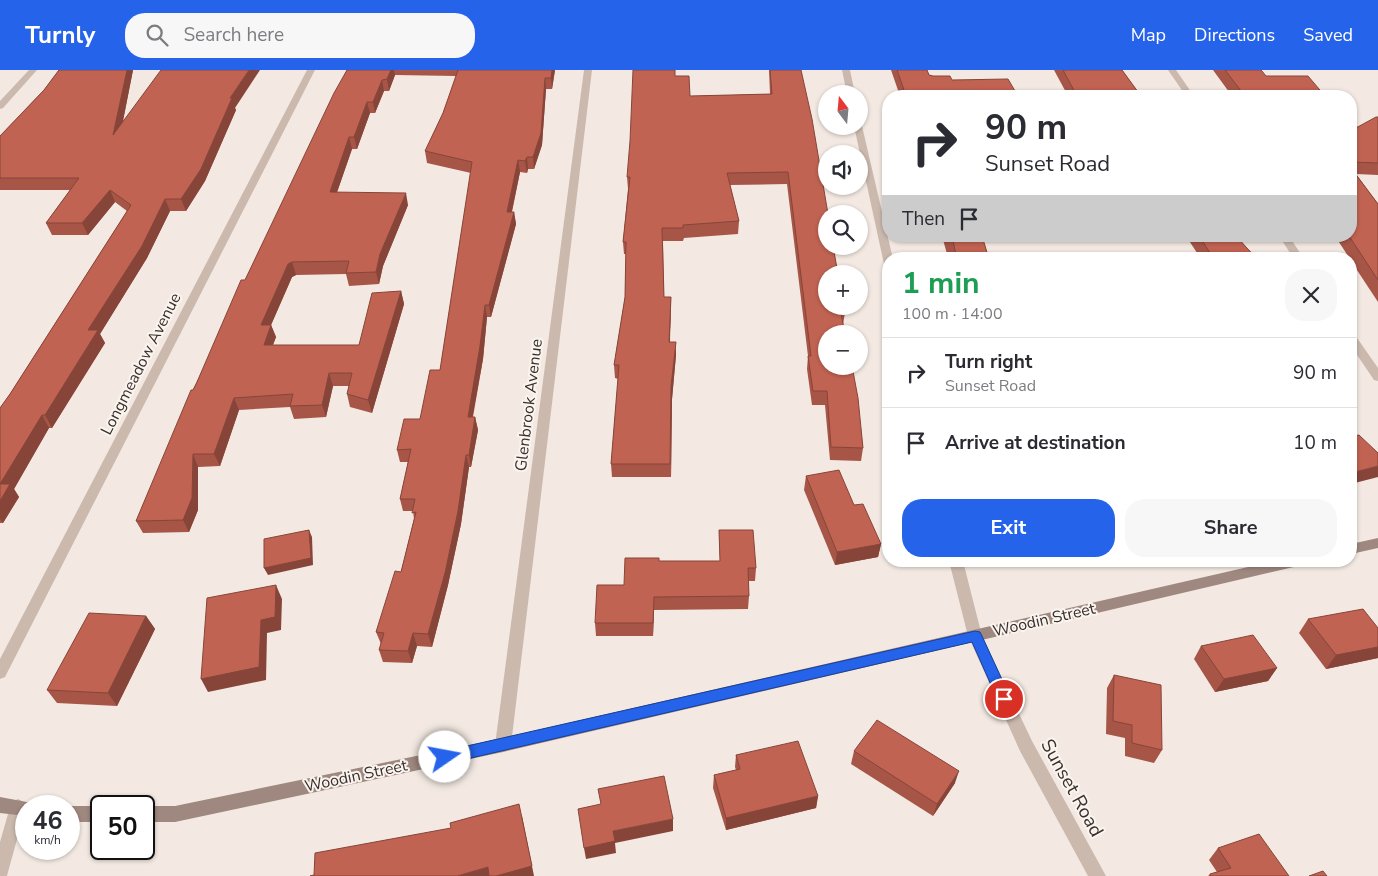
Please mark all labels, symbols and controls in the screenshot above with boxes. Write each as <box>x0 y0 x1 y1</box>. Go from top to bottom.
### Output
search box <box>125 13 475 58</box>
text: Turnly <box>25 19 95 51</box>
icon: search <box>143 21 171 49</box>
text: Search here <box>183 22 284 48</box>
text: Map <box>1131 23 1166 47</box>
text: Directions <box>1194 23 1275 47</box>
text: Saved <box>1303 23 1353 47</box>
north arrow <box>818 85 868 135</box>
map controls <box>818 85 868 375</box>
text: 90 m <box>985 104 1067 151</box>
icon: right <box>902 110 967 175</box>
button: sound <box>818 145 868 195</box>
text: Sunset Road <box>985 149 1110 179</box>
button: search <box>818 205 868 255</box>
icon: arrive <box>955 205 983 233</box>
text: Then <box>902 206 945 232</box>
text: 1 min <box>902 263 980 304</box>
button: + <box>818 265 868 315</box>
button: close <box>1285 269 1337 321</box>
street label: Longmeadow Avenue <box>96 289 186 439</box>
text: 100 m · 14:00 <box>902 303 1003 325</box>
button: − <box>818 325 868 375</box>
street label: Glenbrook Avenue <box>510 338 548 472</box>
text: Turn right <box>945 349 1032 375</box>
icon: right <box>902 359 930 387</box>
text: 90 m <box>1293 360 1337 386</box>
text: Sunset Road <box>945 375 1036 397</box>
icon: arrive <box>902 429 930 457</box>
text: Arrive at destination <box>945 430 1126 456</box>
text: 10 m <box>1293 430 1337 456</box>
button: Exit <box>902 499 1115 557</box>
button: Share <box>1125 499 1337 557</box>
street label: Woodin Street <box>991 597 1098 642</box>
pin <box>983 678 1025 720</box>
icon: arrive <box>990 685 1018 713</box>
position arrow <box>418 730 470 782</box>
street label: Sunset Road <box>1034 734 1110 842</box>
street label: Woodin Street <box>303 754 410 798</box>
speed limit sign: 50 <box>90 795 155 860</box>
text: 46 <box>32 804 63 838</box>
text: km/h <box>34 832 61 848</box>

